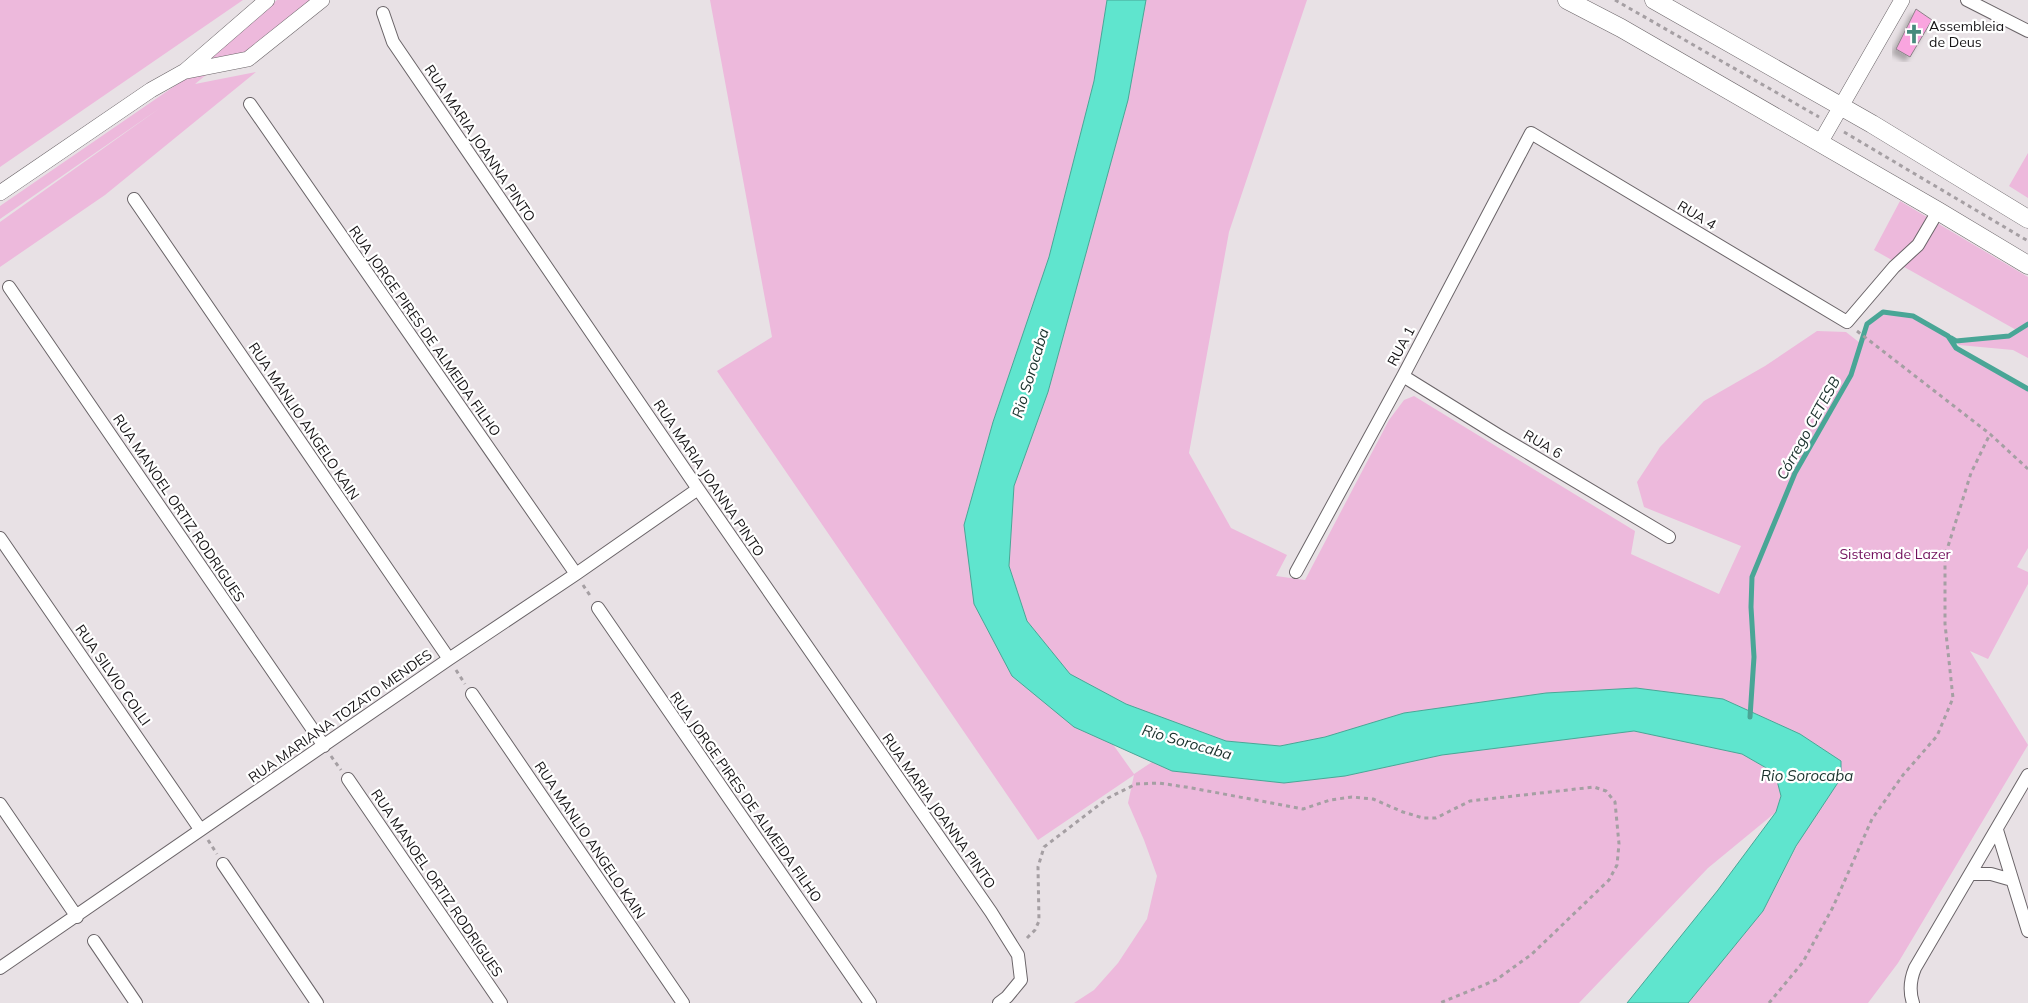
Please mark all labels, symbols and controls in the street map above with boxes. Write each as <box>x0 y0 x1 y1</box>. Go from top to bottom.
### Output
place label: Assembleia de Deus <box>1929 17 2004 51</box>
church icon: Assembleia de Deus <box>1903 23 1925 45</box>
street label: RUA MARIA JOANNA PINTO <box>421 61 539 225</box>
street label: RUA 4 <box>1674 196 1720 234</box>
street label: RUA JORGE PIRES DE ALMEIDA FILHO <box>345 222 505 440</box>
street label: RUA 1 <box>1383 323 1419 369</box>
water label: Rio Sorocaba <box>1007 326 1053 420</box>
street label: RUA MANLIO ANGELO KAIN <box>245 339 363 503</box>
water label: Córrego CETESB <box>1772 373 1844 483</box>
street label: RUA MARIA JOANNA PINTO <box>650 396 768 560</box>
street label: RUA MANOEL ORTIZ RODRIGUES <box>109 411 249 606</box>
street label: RUA 6 <box>1520 425 1566 463</box>
park label: Sistema de Lazer <box>1839 545 1952 563</box>
street label: RUA SILVIO COLLI <box>71 621 155 729</box>
street label: RUA MARIANA TOZATO MENDES <box>245 645 436 787</box>
street label: RUA JORGE PIRES DE ALMEIDA FILHO <box>666 688 826 906</box>
water label: Rio Sorocaba <box>1140 720 1234 764</box>
street label: RUA MARIA JOANNA PINTO <box>878 730 1000 892</box>
street label: RUA MANLIO ANGELO KAIN <box>531 758 649 922</box>
water label: Rio Sorocaba <box>1761 766 1853 785</box>
street label: RUA MANOEL ORTIZ RODRIGUES <box>367 786 507 981</box>

